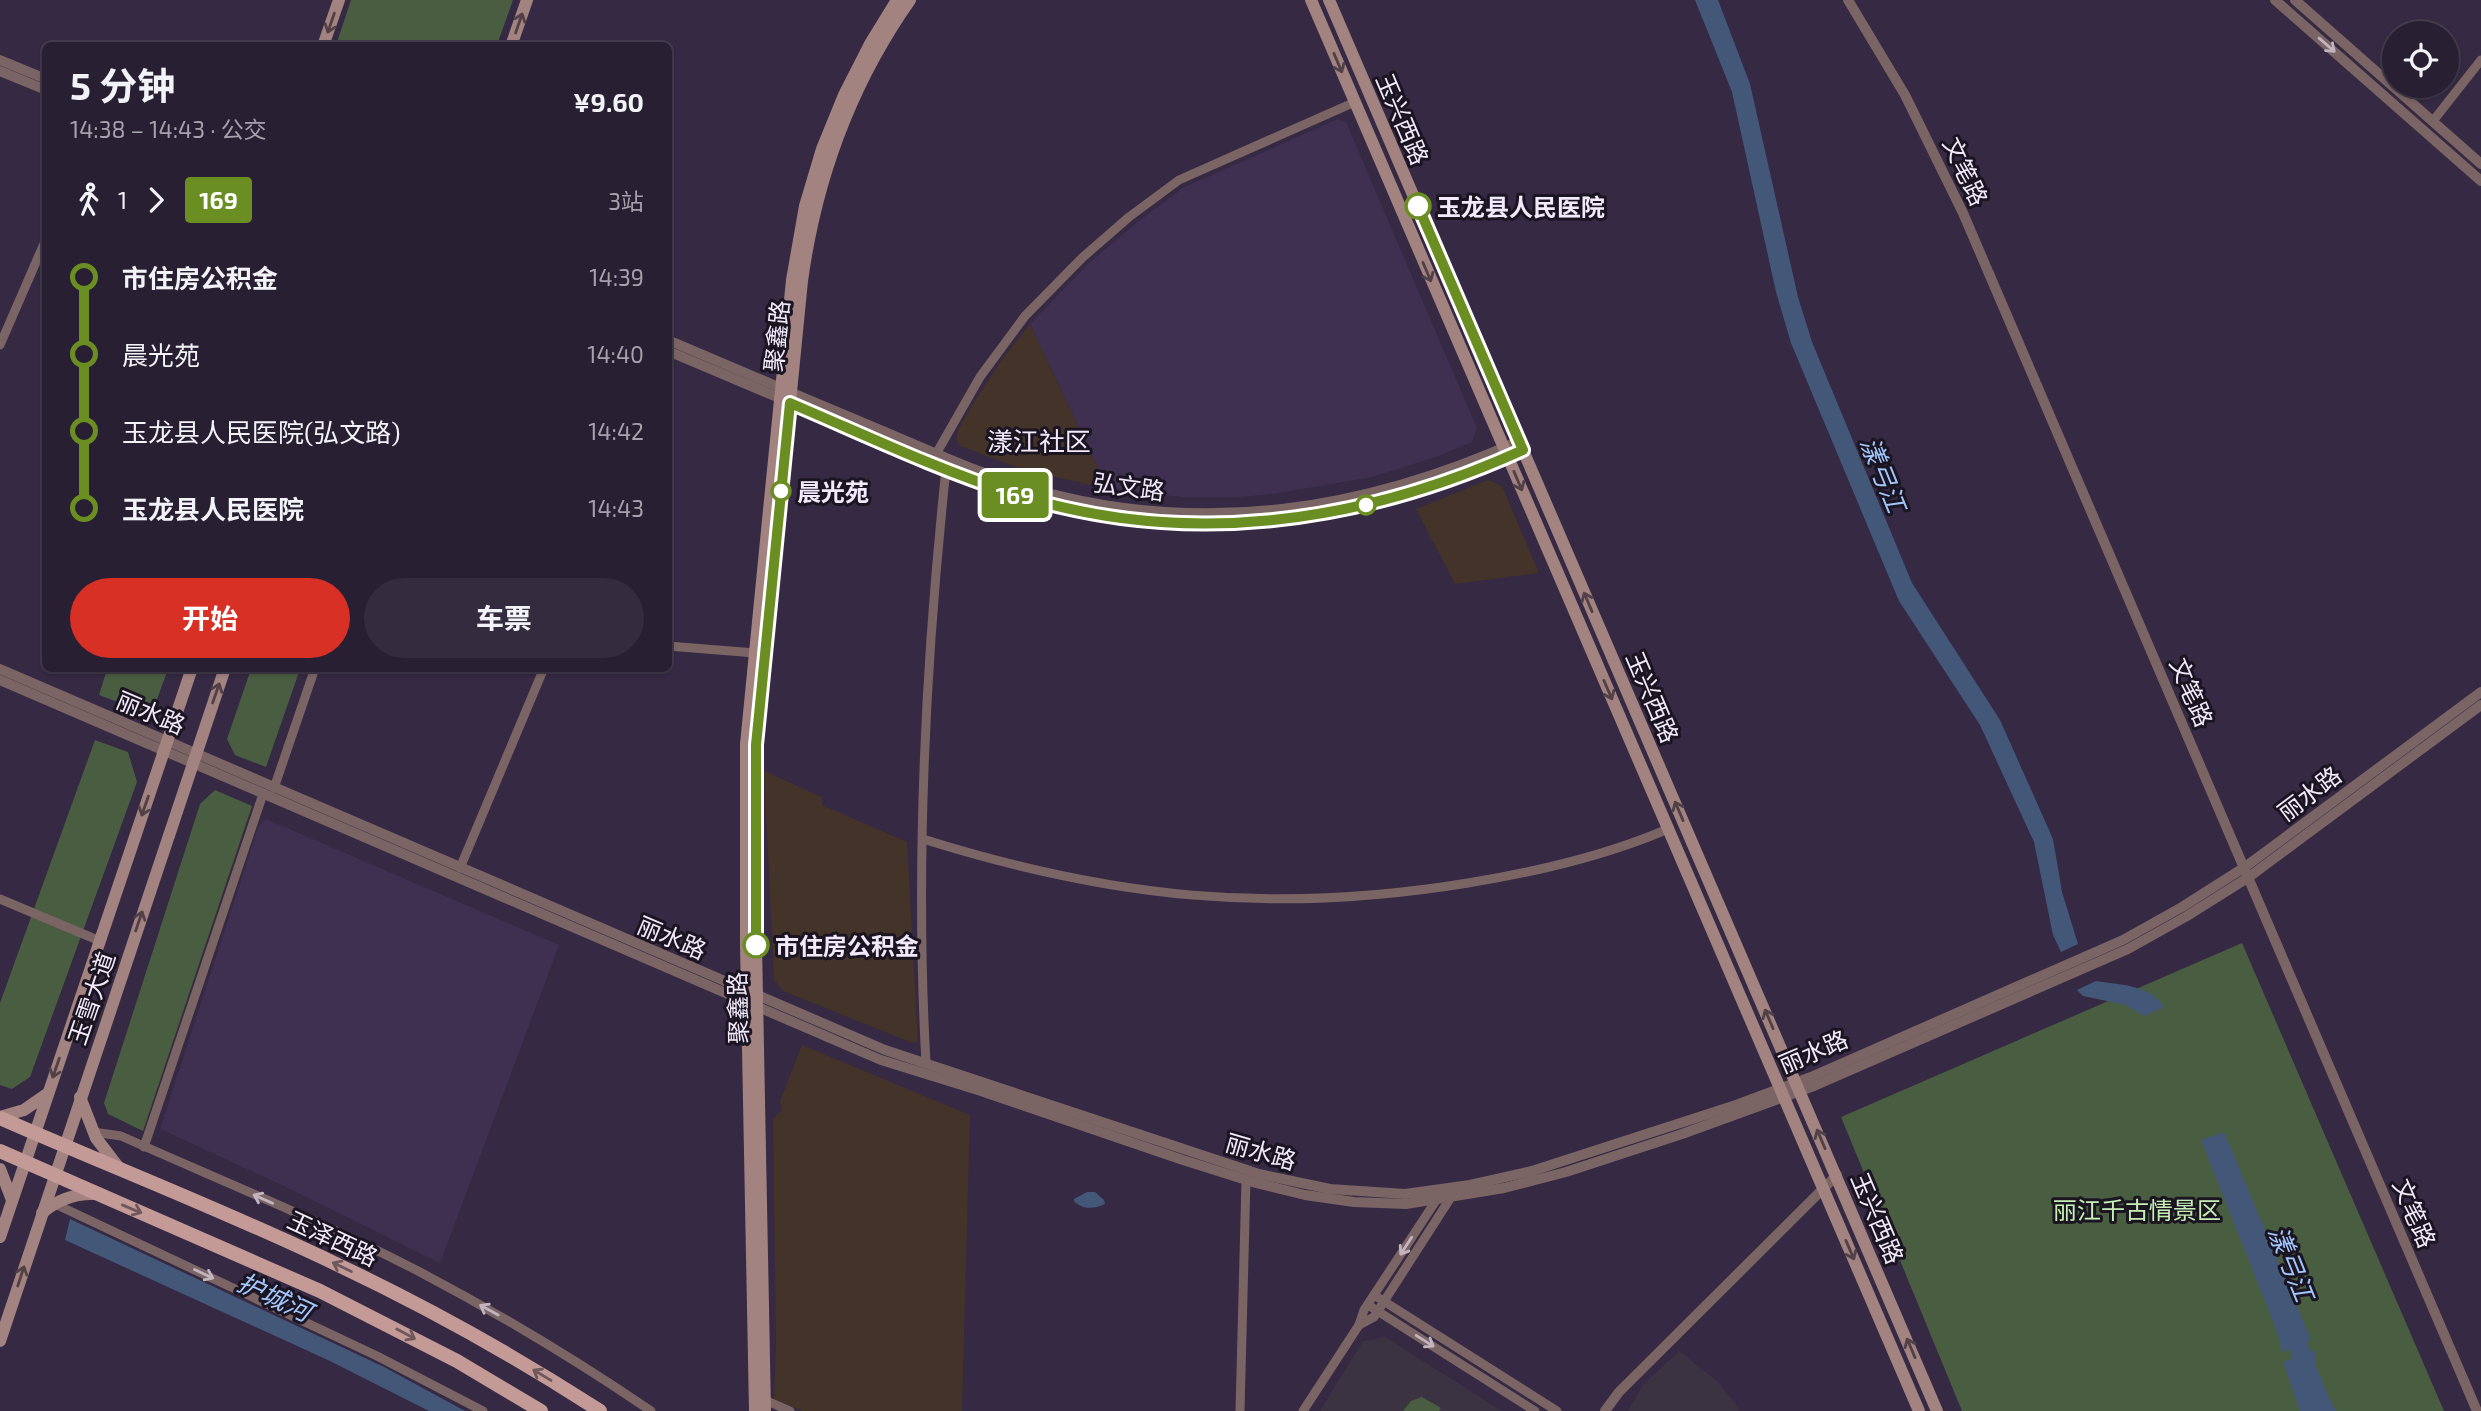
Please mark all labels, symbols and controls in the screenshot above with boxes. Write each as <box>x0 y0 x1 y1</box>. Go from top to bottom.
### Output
one-way arrow <box>324 11 336 33</box>
one-way arrow <box>514 12 526 34</box>
map controls <box>2382 21 2459 98</box>
button: locate <box>2382 21 2459 98</box>
one-way arrow <box>2317 37 2335 53</box>
one-way arrow <box>1332 51 1345 73</box>
text: 5 分钟 <box>70 62 175 108</box>
street label: 玉兴西路 <box>1371 69 1435 169</box>
text: ¥9.60 <box>573 86 644 117</box>
text: 14:38 – 14:43 · 公交 <box>70 115 267 143</box>
street label: 文笔路 <box>1938 132 1994 210</box>
icon: walk <box>70 181 108 219</box>
icon: forward <box>137 181 175 219</box>
text: 169 <box>199 185 238 214</box>
text: 1 <box>118 186 127 214</box>
text: 3站 <box>608 187 644 215</box>
place label: 玉龙县人民医院 <box>1437 192 1605 221</box>
marker: 玉龙县人民医院 <box>1405 193 1431 219</box>
one-way arrow <box>1421 261 1434 282</box>
text: 市住房公积金 <box>122 262 278 293</box>
text: 14:39 <box>589 263 644 291</box>
street label: 聚鑫路 <box>758 299 794 373</box>
text: 晨光苑 <box>122 339 200 370</box>
text: 14:40 <box>587 340 644 368</box>
text: 玉龙县人民医院(弘文路) <box>122 416 401 447</box>
text: 14:42 <box>588 417 644 445</box>
district label: 漾江社区 <box>987 425 1091 456</box>
water label: 漾弓江 <box>1855 432 1914 519</box>
street label: 弘文路 <box>1091 467 1167 505</box>
one-way arrow <box>1512 469 1525 491</box>
line badge: 169 <box>975 472 1055 518</box>
place label: 晨光苑 <box>797 477 869 506</box>
text: 169 <box>996 480 1034 509</box>
marker: 晨光苑 <box>771 481 791 501</box>
text: 玉龙县人民医院 <box>122 493 304 524</box>
text: 14:43 <box>588 494 644 522</box>
unlabelled marker <box>1356 495 1376 515</box>
button: 开始 <box>70 578 350 658</box>
button: 车票 <box>364 578 644 658</box>
one-way arrow <box>1581 592 1594 613</box>
street label: 玉兴西路 <box>1621 647 1685 747</box>
street label: 文笔路 <box>2165 653 2219 731</box>
one-way arrow <box>1602 678 1615 700</box>
one-way arrow <box>211 682 224 704</box>
street label: 丽水路 <box>112 685 190 739</box>
street label: 丽水路 <box>2272 760 2346 826</box>
one-way arrow <box>138 795 151 817</box>
one-way arrow <box>1672 800 1685 822</box>
one-way arrow <box>134 910 147 932</box>
street label: 丽水路 <box>633 910 711 964</box>
place label: 市住房公积金 <box>775 931 919 960</box>
marker: 市住房公积金 <box>743 932 769 958</box>
street label: 玉雪大道 <box>62 948 120 1048</box>
street label: 聚鑫路 <box>722 972 752 1044</box>
one-way arrow <box>1762 1009 1775 1031</box>
street label: 丽水路 <box>1774 1024 1852 1078</box>
one-way arrow <box>49 1057 61 1079</box>
street label: 丽水路 <box>1222 1127 1300 1175</box>
one-way arrow <box>1814 1129 1827 1150</box>
street label: 玉兴西路 <box>1846 1168 1910 1268</box>
street label: 文笔路 <box>2388 1174 2442 1252</box>
one-way arrow <box>253 1192 274 1205</box>
park label: 丽江千古情景区 <box>2053 1195 2221 1224</box>
one-way arrow <box>121 1203 143 1216</box>
street label: 玉泽西路 <box>283 1205 383 1271</box>
water label: 漾弓江 <box>2263 1221 2322 1308</box>
one-way arrow <box>1399 1236 1413 1255</box>
one-way arrow <box>1844 1239 1857 1260</box>
one-way arrow <box>332 1259 353 1273</box>
one-way arrow <box>15 1265 28 1287</box>
water label: 护城河 <box>233 1265 321 1329</box>
one-way arrow <box>193 1268 214 1281</box>
one-way arrow <box>479 1303 500 1316</box>
one-way arrow <box>395 1328 416 1341</box>
one-way arrow <box>1415 1335 1435 1349</box>
one-way arrow <box>1903 1338 1916 1359</box>
one-way arrow <box>533 1367 553 1381</box>

